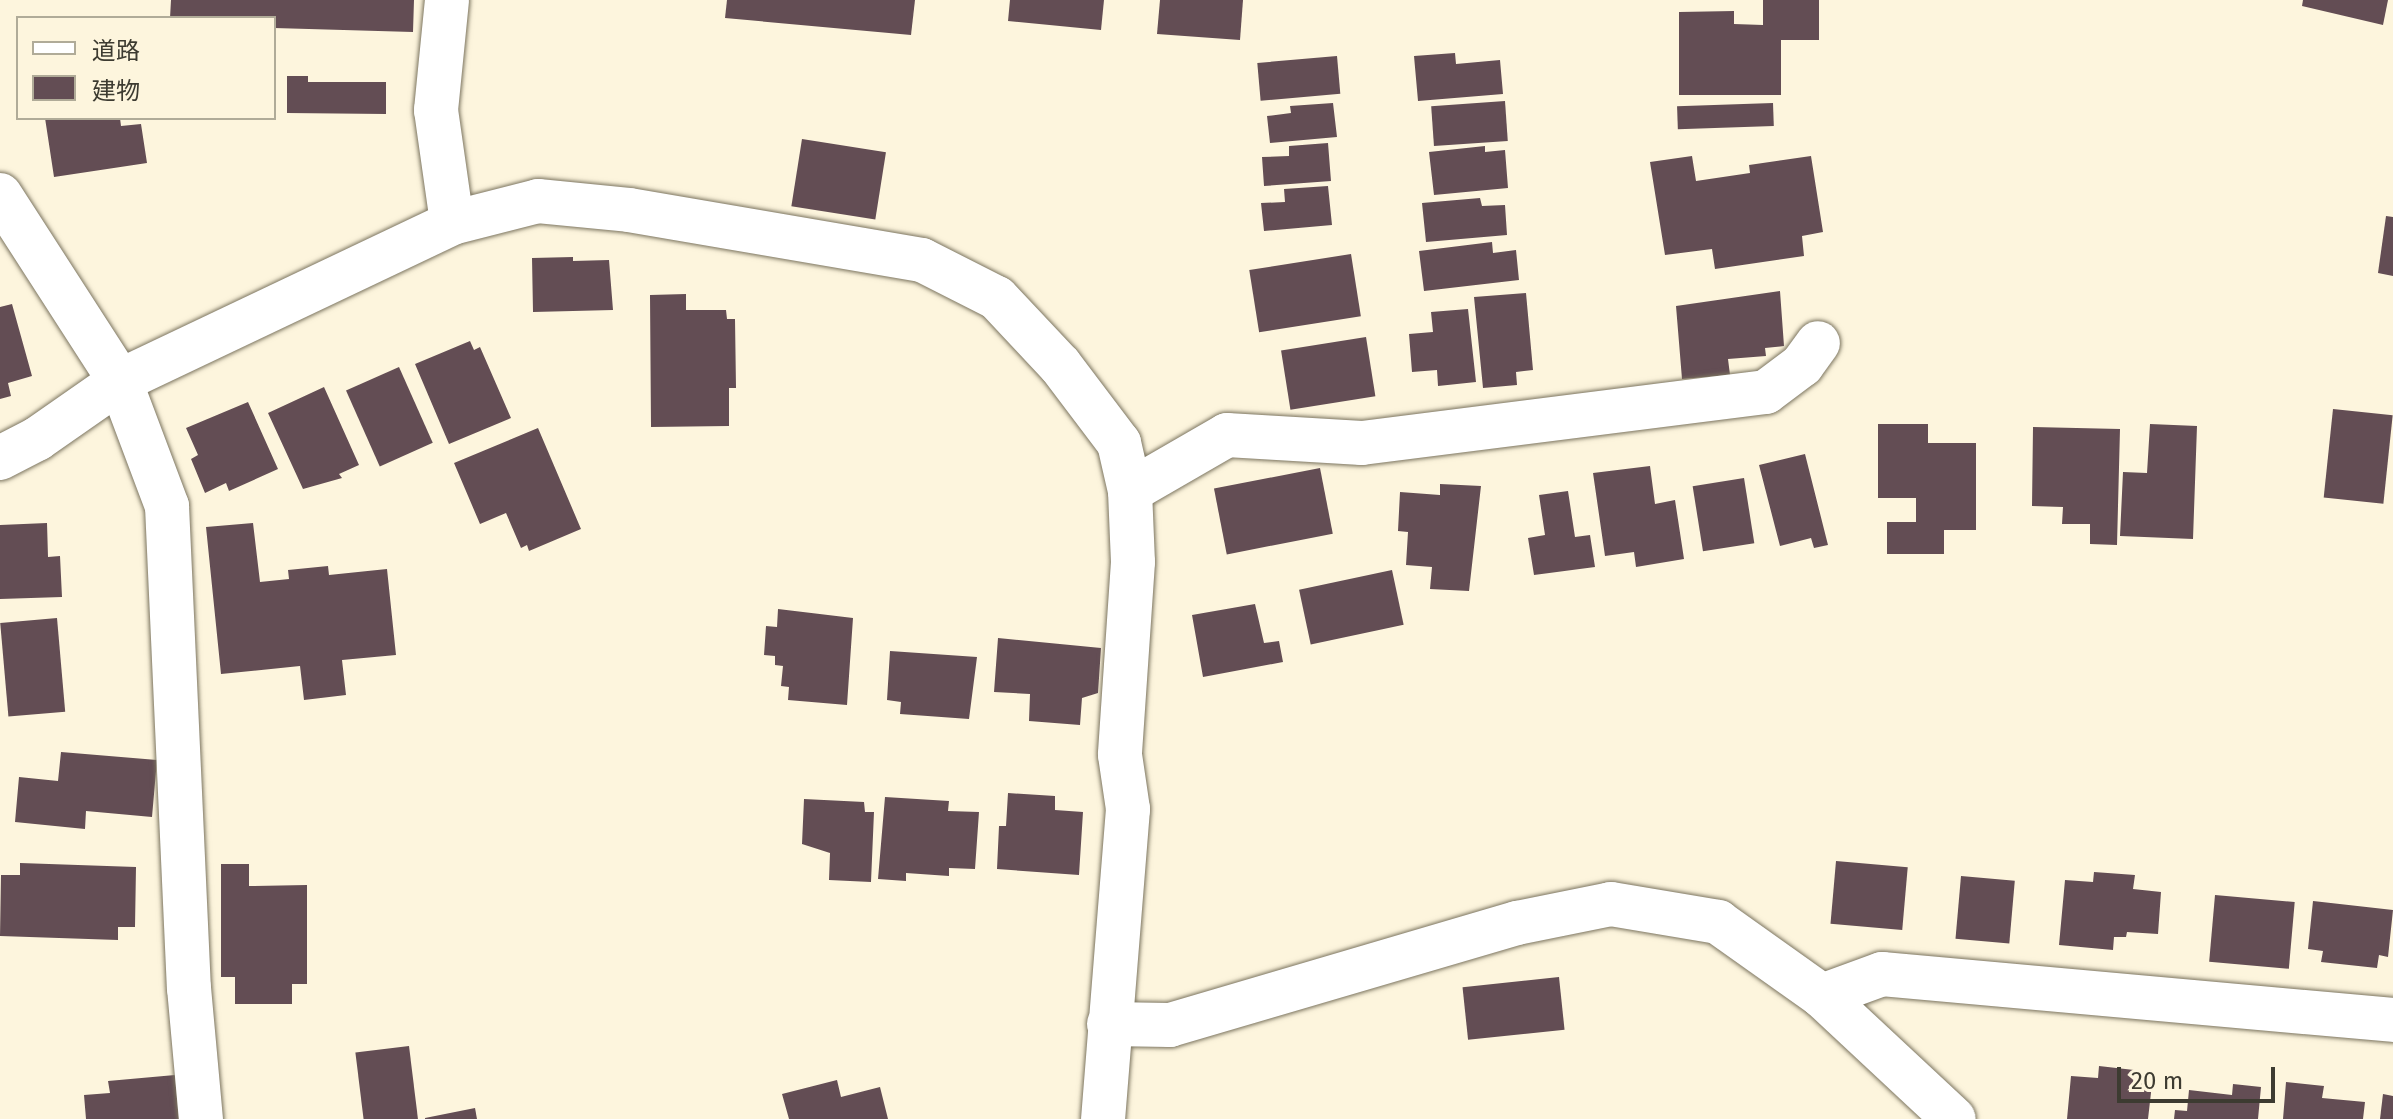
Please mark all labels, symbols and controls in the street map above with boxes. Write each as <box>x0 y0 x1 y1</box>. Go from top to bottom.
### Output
legend <box>16 16 276 120</box>
text: 道路 <box>92 37 140 65</box>
text: 建物 <box>92 77 140 105</box>
scale bar <box>2121 1051 2279 1101</box>
text: 20 m <box>2131 1067 2183 1095</box>

